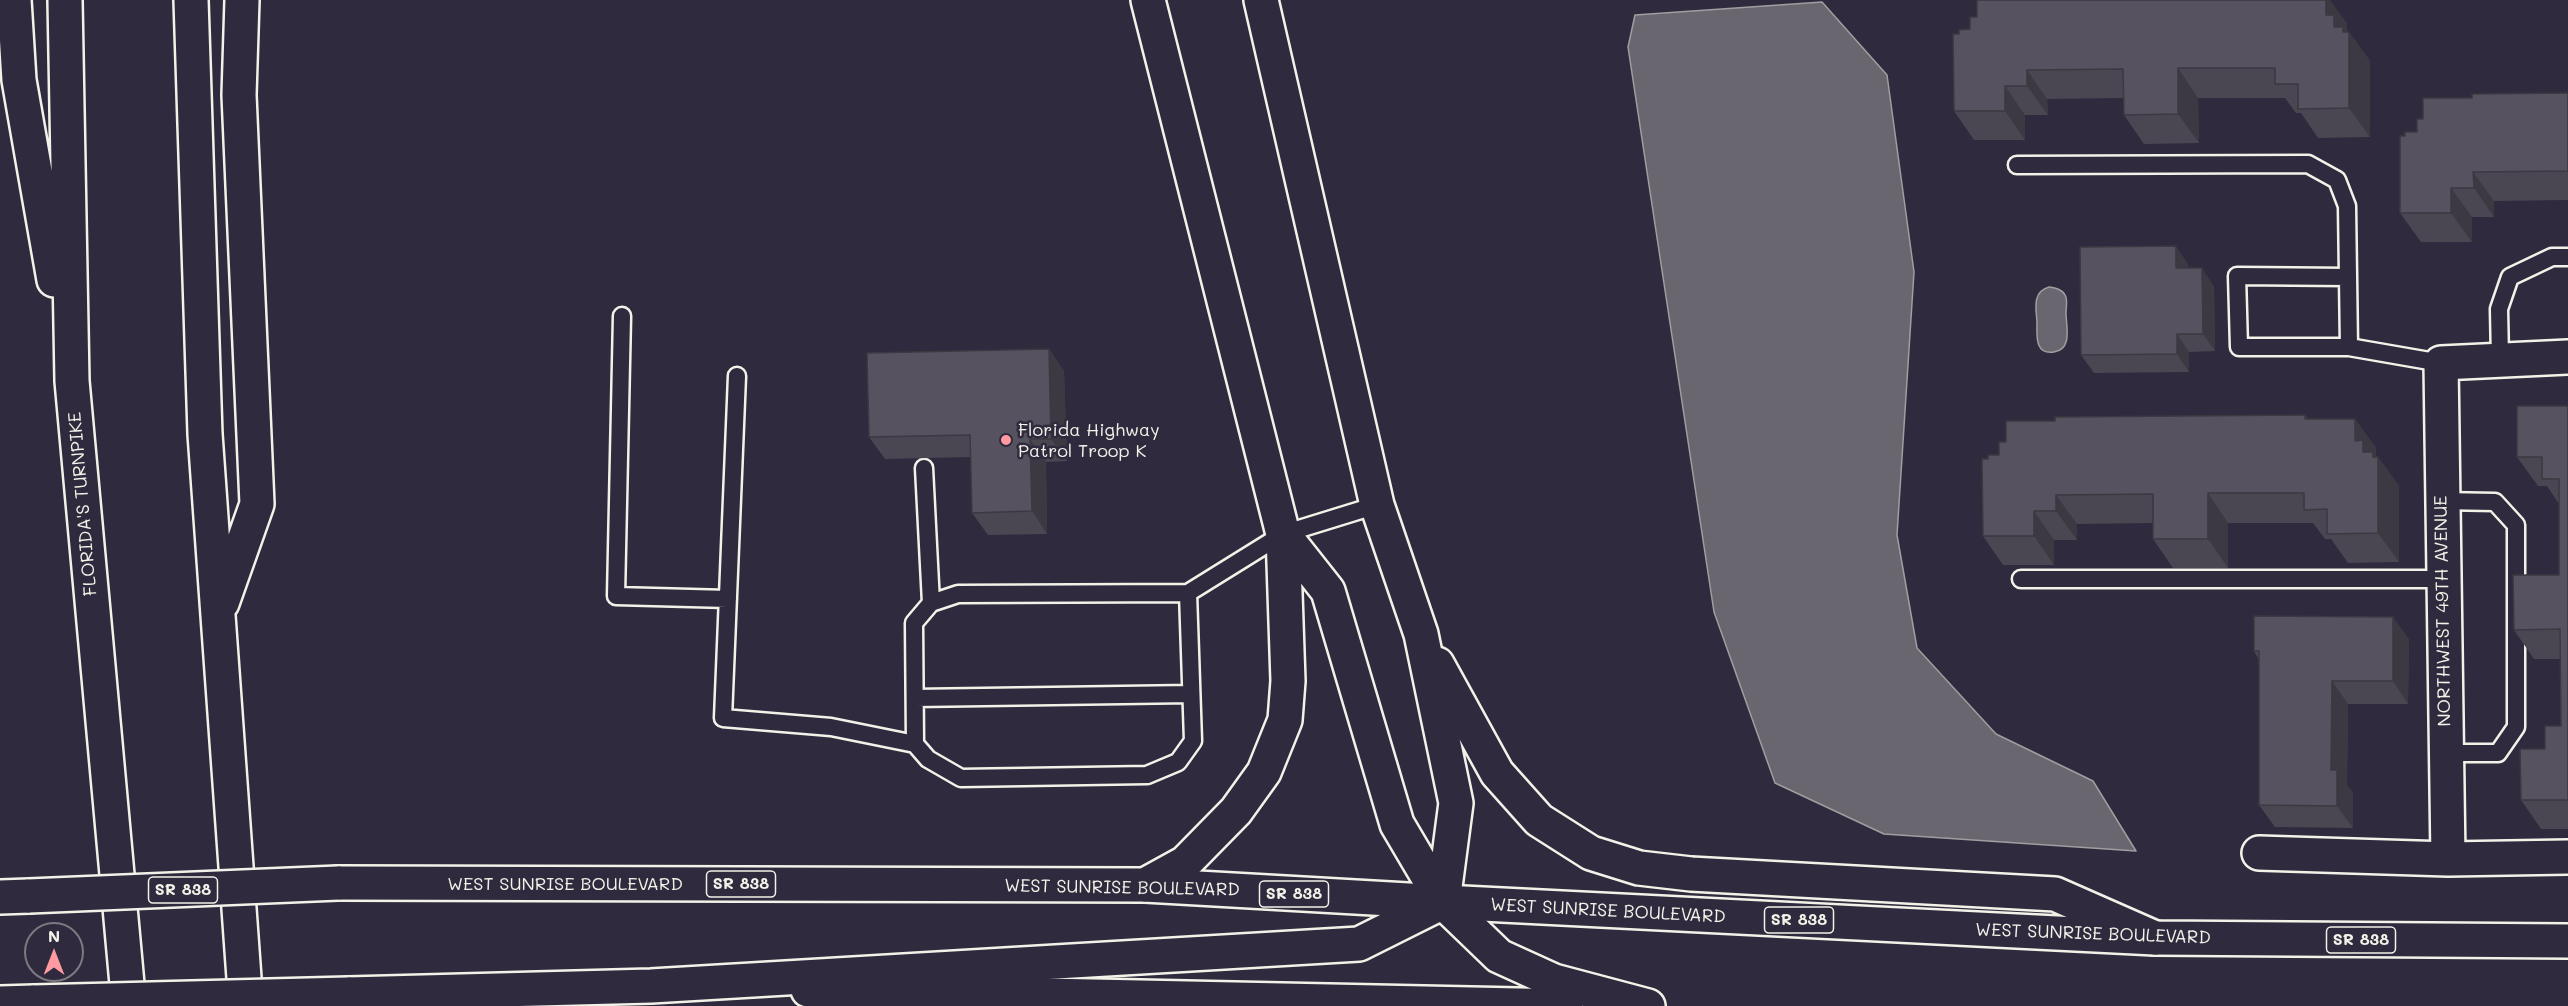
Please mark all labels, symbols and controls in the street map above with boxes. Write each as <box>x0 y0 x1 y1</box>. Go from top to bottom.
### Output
street label: FLORIDA'S TURNPIKE <box>64 411 102 597</box>
place label: Florida Highway Patrol Troop K <box>1018 419 1160 462</box>
marker: Florida Highway Patrol Troop K <box>999 433 1013 447</box>
street label: NORTHWEST 49TH AVENUE <box>2430 495 2456 727</box>
road number: SR 838 <box>706 871 776 897</box>
street label: WEST SUNRISE BOULEVARD <box>447 873 683 895</box>
street label: WEST SUNRISE BOULEVARD <box>1004 875 1240 901</box>
road number: SR 838 <box>148 877 218 903</box>
road number: SR 838 <box>1260 881 1328 907</box>
street label: WEST SUNRISE BOULEVARD <box>1490 894 1726 928</box>
road number: SR 838 <box>1764 907 1834 933</box>
street label: WEST SUNRISE BOULEVARD <box>1975 919 2211 949</box>
north arrow <box>24 922 84 982</box>
text: N <box>48 925 60 946</box>
road number: SR 838 <box>2326 927 2396 953</box>

